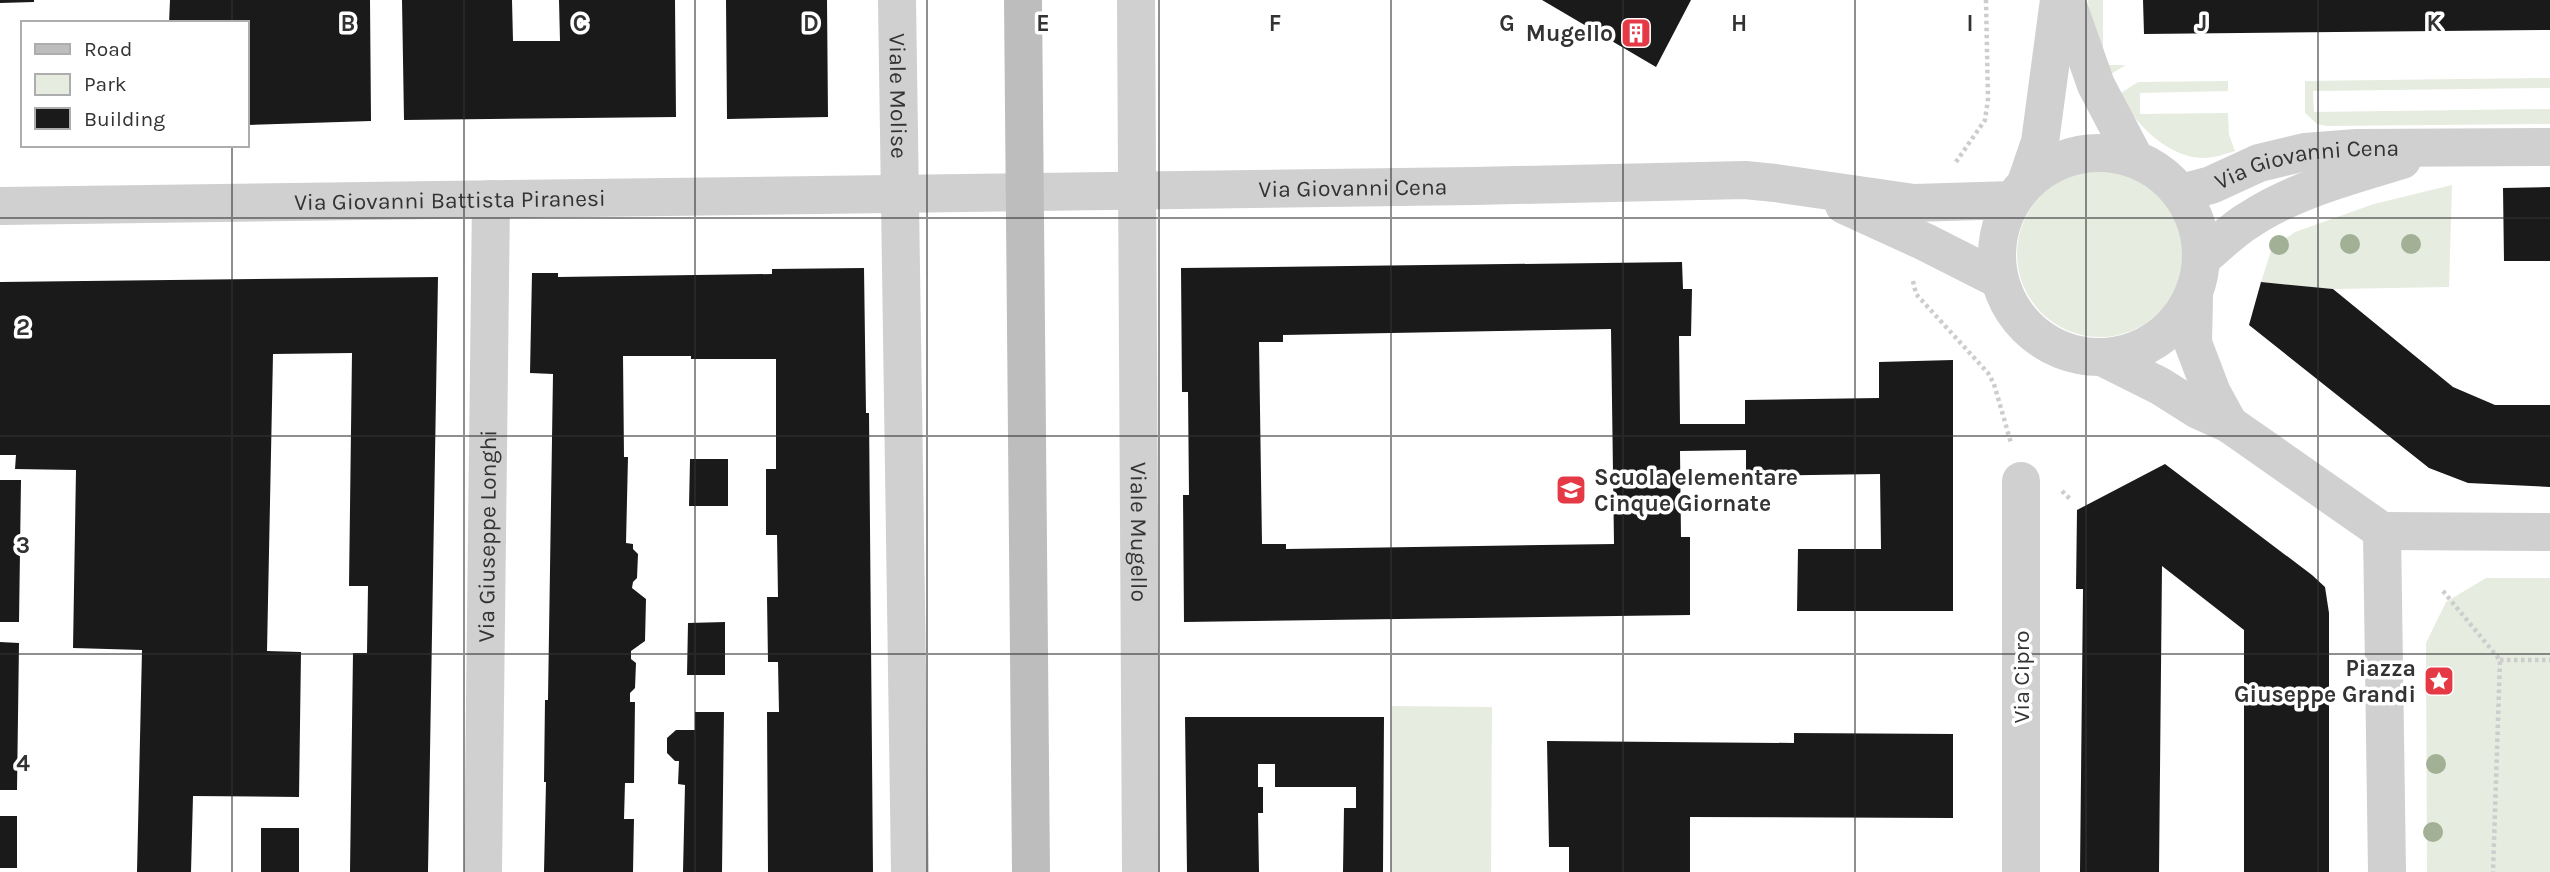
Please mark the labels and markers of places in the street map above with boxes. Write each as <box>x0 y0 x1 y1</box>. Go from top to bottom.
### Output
building icon: Mugello <box>1619 16 1653 50</box>
place label: Mugello <box>1526 20 1613 47</box>
place label: Scuola elementare Cinque Giornate <box>1594 464 1798 517</box>
school or university icon: Scuola elementare Cinque Giornate <box>1554 473 1588 507</box>
place label: Piazza Giuseppe Grandi <box>2234 655 2416 708</box>
place icon: Piazza Giuseppe Grandi <box>2422 664 2456 698</box>

